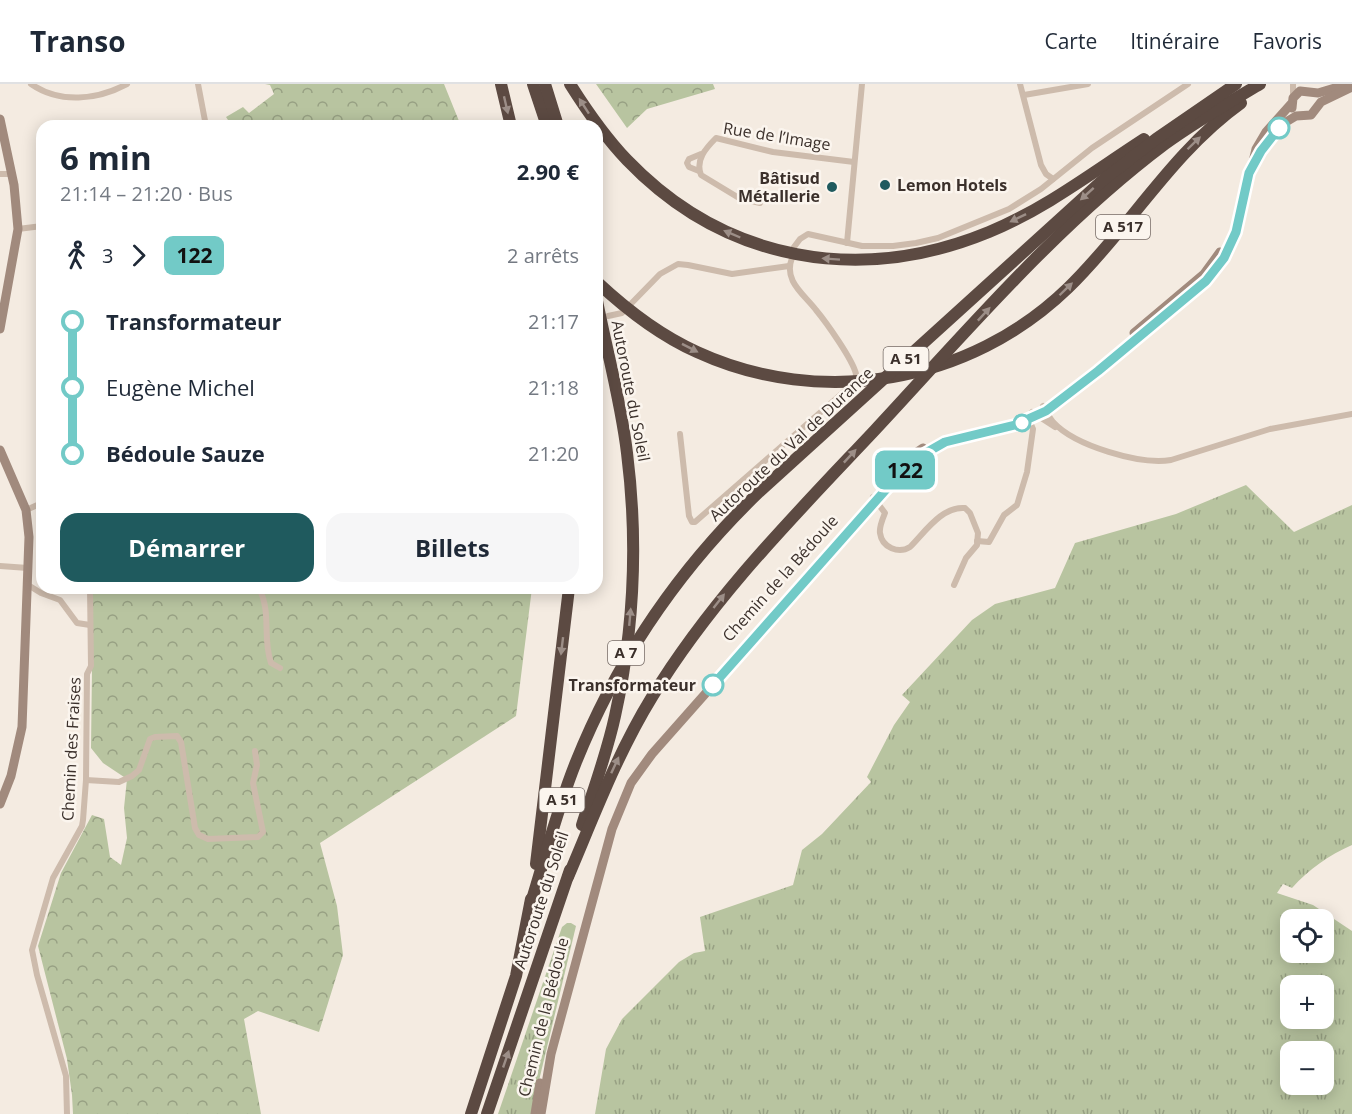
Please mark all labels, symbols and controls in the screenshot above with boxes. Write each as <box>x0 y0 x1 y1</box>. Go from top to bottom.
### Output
text: Transo <box>30 22 126 60</box>
text: Carte <box>1044 27 1097 55</box>
text: Itinéraire <box>1130 27 1219 55</box>
text: Favoris <box>1252 27 1322 55</box>
one-way arrow <box>502 96 512 114</box>
one-way arrow <box>579 98 590 114</box>
street label: Rue de l’Image <box>722 117 832 155</box>
unlabelled marker <box>1268 117 1290 139</box>
text: 6 min <box>60 135 152 180</box>
one-way arrow <box>1187 136 1201 150</box>
text: 2.90 € <box>517 156 579 186</box>
place label: Bâtisud Métallerie <box>738 167 820 207</box>
place label: Lemon Hotels <box>897 174 1007 196</box>
marker: Lemon Hotels <box>878 178 892 192</box>
text: 21:14 – 21:20 · Bus <box>60 180 233 207</box>
marker: Bâtisud Métallerie <box>825 180 839 194</box>
one-way arrow <box>1080 187 1095 200</box>
one-way arrow <box>1010 213 1027 223</box>
road number: A 517 <box>1096 215 1150 239</box>
one-way arrow <box>723 229 741 239</box>
icon: walk <box>60 239 93 272</box>
icon: forward <box>122 239 155 272</box>
text: 122 <box>176 241 212 269</box>
text: 3 <box>102 242 113 269</box>
text: 2 arrêts <box>507 242 579 269</box>
one-way arrow <box>821 254 840 264</box>
one-way arrow <box>1059 283 1073 297</box>
text: Transformateur <box>106 306 281 336</box>
one-way arrow <box>976 307 990 321</box>
text: 21:17 <box>528 308 579 335</box>
street label: Autoroute du Soleil <box>607 319 655 463</box>
one-way arrow <box>681 344 698 353</box>
road number: A 51 <box>884 347 928 371</box>
street label: Autoroute du Val de Durance <box>704 362 878 526</box>
text: Eugène Michel <box>106 372 255 402</box>
text: 21:18 <box>528 374 579 401</box>
unlabelled marker <box>1013 414 1031 432</box>
text: Bédoule Sauze <box>106 438 265 468</box>
text: 21:20 <box>528 440 579 467</box>
one-way arrow <box>843 449 857 464</box>
line badge: 122 <box>870 450 940 490</box>
text: 122 <box>887 456 923 484</box>
street label: Chemin de la Bédoule <box>717 510 843 646</box>
button: Démarrer <box>60 513 314 582</box>
button: Billets <box>326 513 579 582</box>
one-way arrow <box>713 593 726 609</box>
one-way arrow <box>625 607 635 626</box>
one-way arrow <box>557 637 566 656</box>
road number: A 7 <box>608 641 644 665</box>
place label: Transformateur <box>568 674 696 696</box>
marker: Transformateur <box>702 674 724 696</box>
street label: Chemin des Fraises <box>56 676 86 822</box>
one-way arrow <box>611 757 620 774</box>
road number: A 51 <box>540 788 584 812</box>
street label: Autoroute du Soleil <box>508 828 574 972</box>
map controls <box>1280 909 1334 1095</box>
button: locate <box>1280 909 1334 963</box>
street label: Chemin de la Bédoule <box>513 935 573 1099</box>
button: + <box>1280 975 1334 1029</box>
button: − <box>1280 1041 1334 1095</box>
one-way arrow <box>501 1050 511 1068</box>

